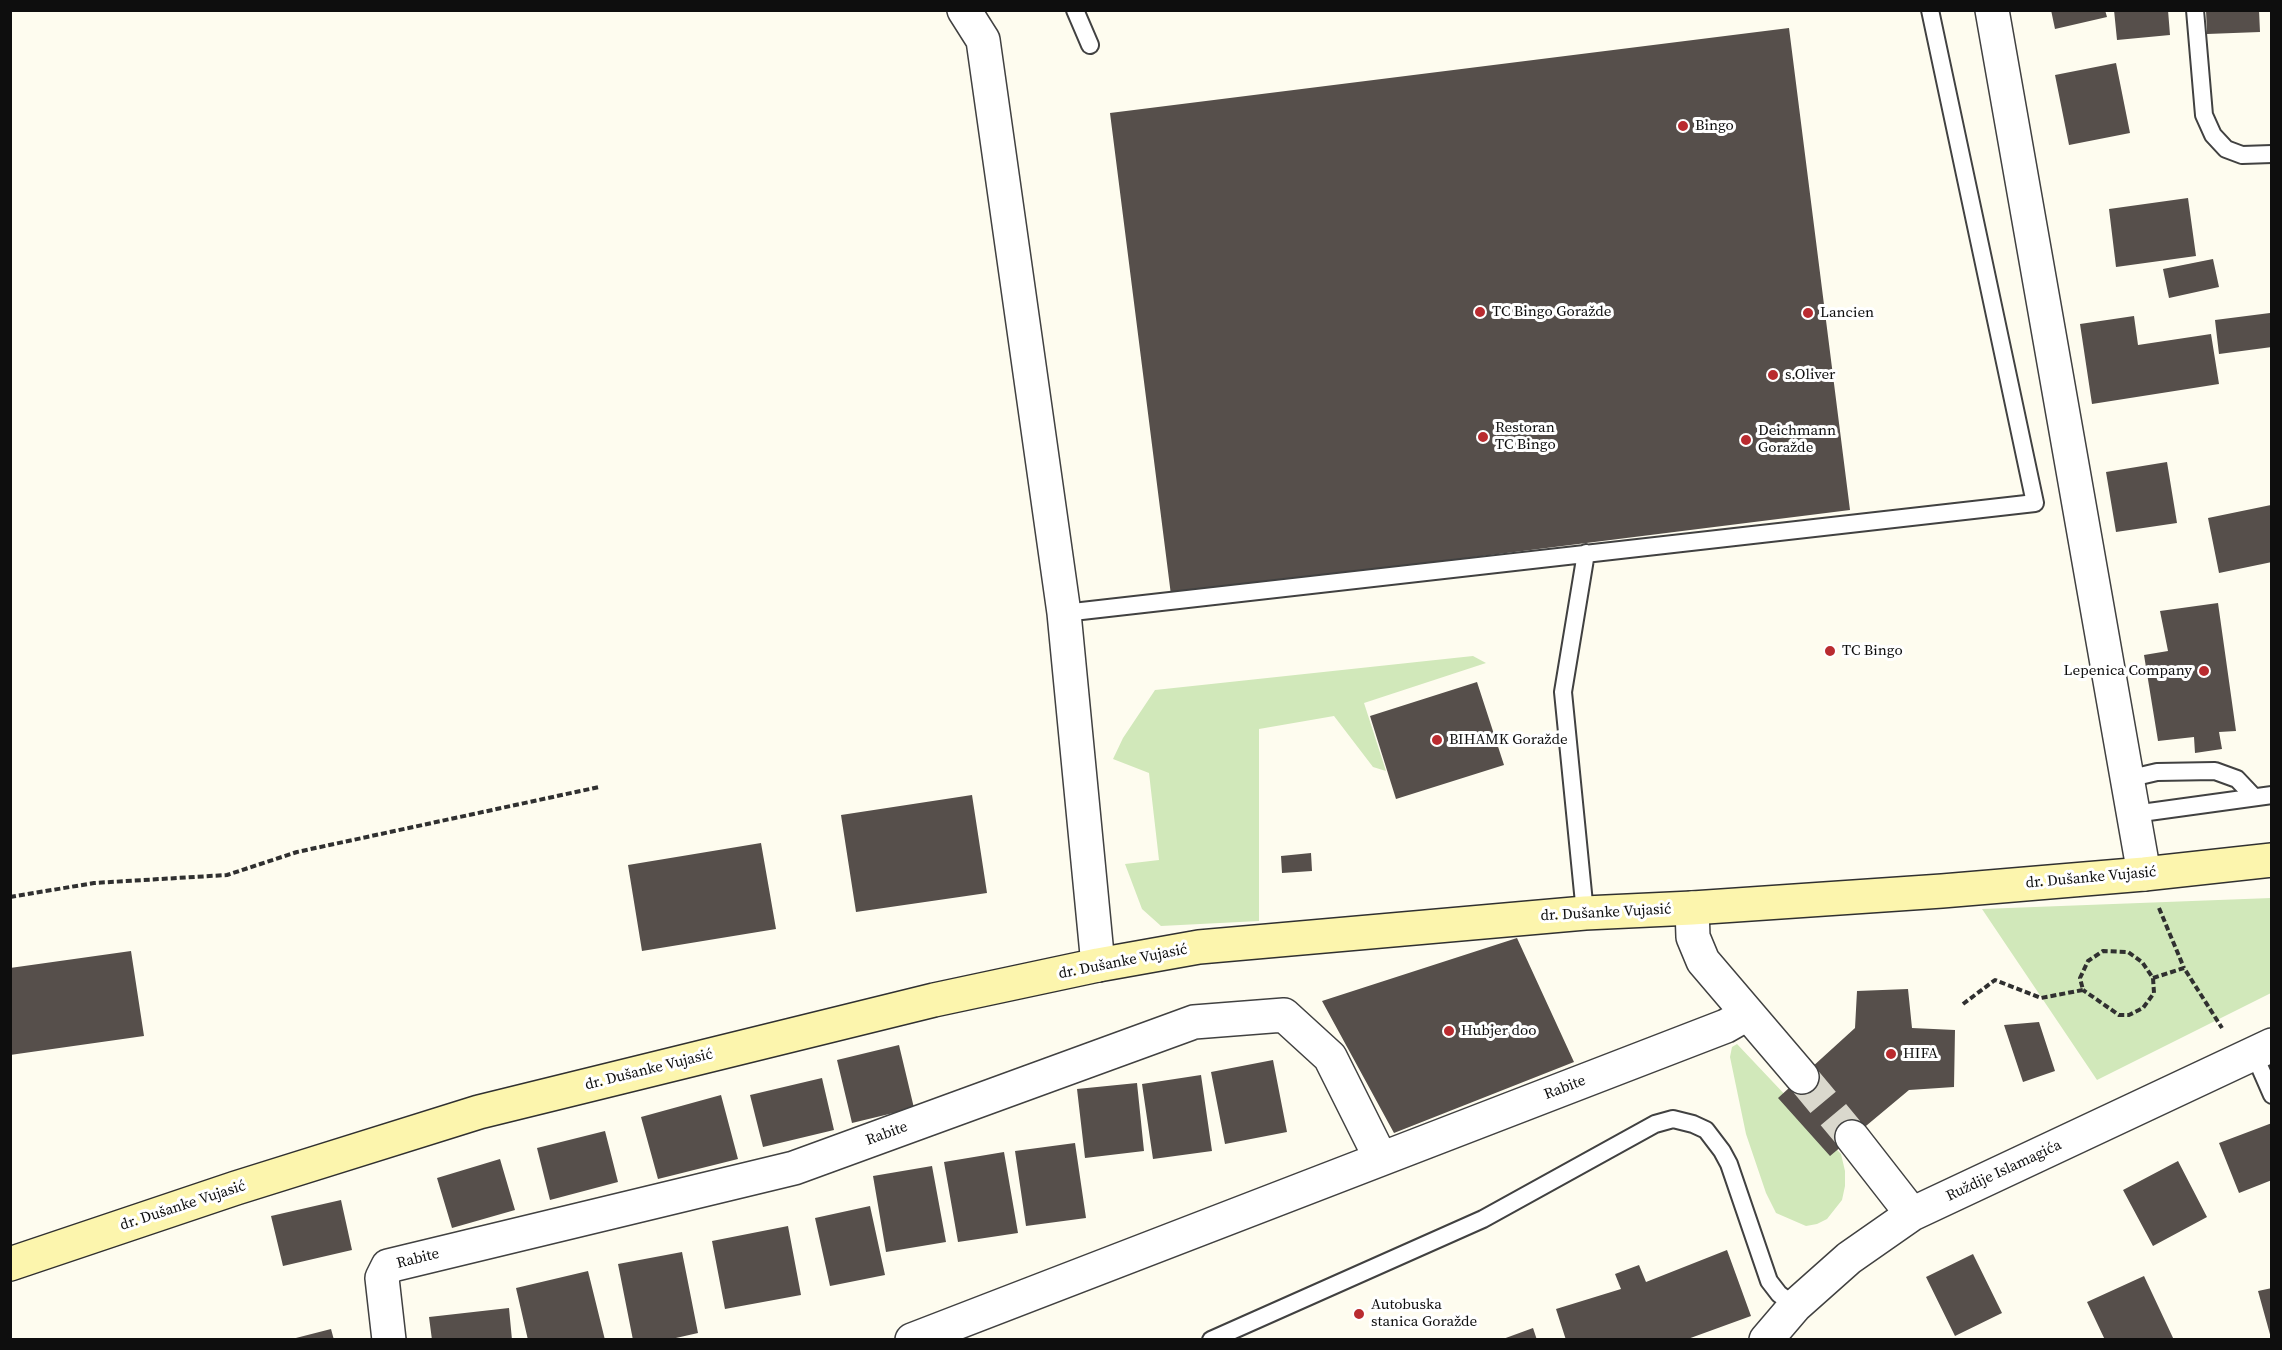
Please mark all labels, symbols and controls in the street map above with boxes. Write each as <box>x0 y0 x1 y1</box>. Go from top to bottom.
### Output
place label: Bingo <box>1695 117 1734 135</box>
marker: Bingo <box>1676 119 1690 133</box>
place label: TC Bingo Goražde <box>1492 303 1611 321</box>
place label: Lancien <box>1820 304 1874 322</box>
marker: TC Bingo Goražde <box>1473 305 1487 319</box>
marker: Lancien <box>1801 306 1815 320</box>
place label: s.Oliver <box>1785 366 1835 384</box>
marker: s.Oliver <box>1766 368 1780 382</box>
place label: Restoran TC Bingo <box>1495 419 1556 454</box>
place label: Deichmann Goražde <box>1758 422 1836 457</box>
marker: Restoran TC Bingo <box>1476 430 1490 444</box>
marker: Deichmann Goražde <box>1739 433 1753 447</box>
place label: TC Bingo <box>1842 642 1903 660</box>
marker: TC Bingo <box>1823 644 1837 658</box>
place label: Lepenica Company <box>2064 662 2192 680</box>
marker: Lepenica Company <box>2197 664 2211 678</box>
place label: BIHAMK Goražde <box>1449 731 1568 749</box>
marker: BIHAMK Goražde <box>1430 733 1444 747</box>
street label: dr. Dušanke Vujasić <box>2025 863 2157 893</box>
street label: dr. Dušanke Vujasić <box>1540 901 1672 925</box>
street label: dr. Dušanke Vujasić <box>1057 941 1189 983</box>
place label: Hubjer doo <box>1461 1022 1537 1040</box>
marker: Hubjer doo <box>1442 1024 1456 1038</box>
street label: dr. Dušanke Vujasić <box>583 1045 715 1095</box>
place label: HIFA <box>1903 1045 1938 1063</box>
marker: HIFA <box>1884 1047 1898 1061</box>
street label: Rabite <box>1542 1072 1588 1104</box>
street label: Rabite <box>864 1118 910 1150</box>
street label: Ruždije Islamagića <box>1943 1136 2065 1206</box>
street label: dr. Dušanke Vujasić <box>118 1177 248 1235</box>
street label: Rabite <box>395 1245 441 1273</box>
place label: Autobuska stanica Goražde <box>1371 1296 1477 1331</box>
marker: Autobuska stanica Goražde <box>1352 1307 1366 1321</box>

